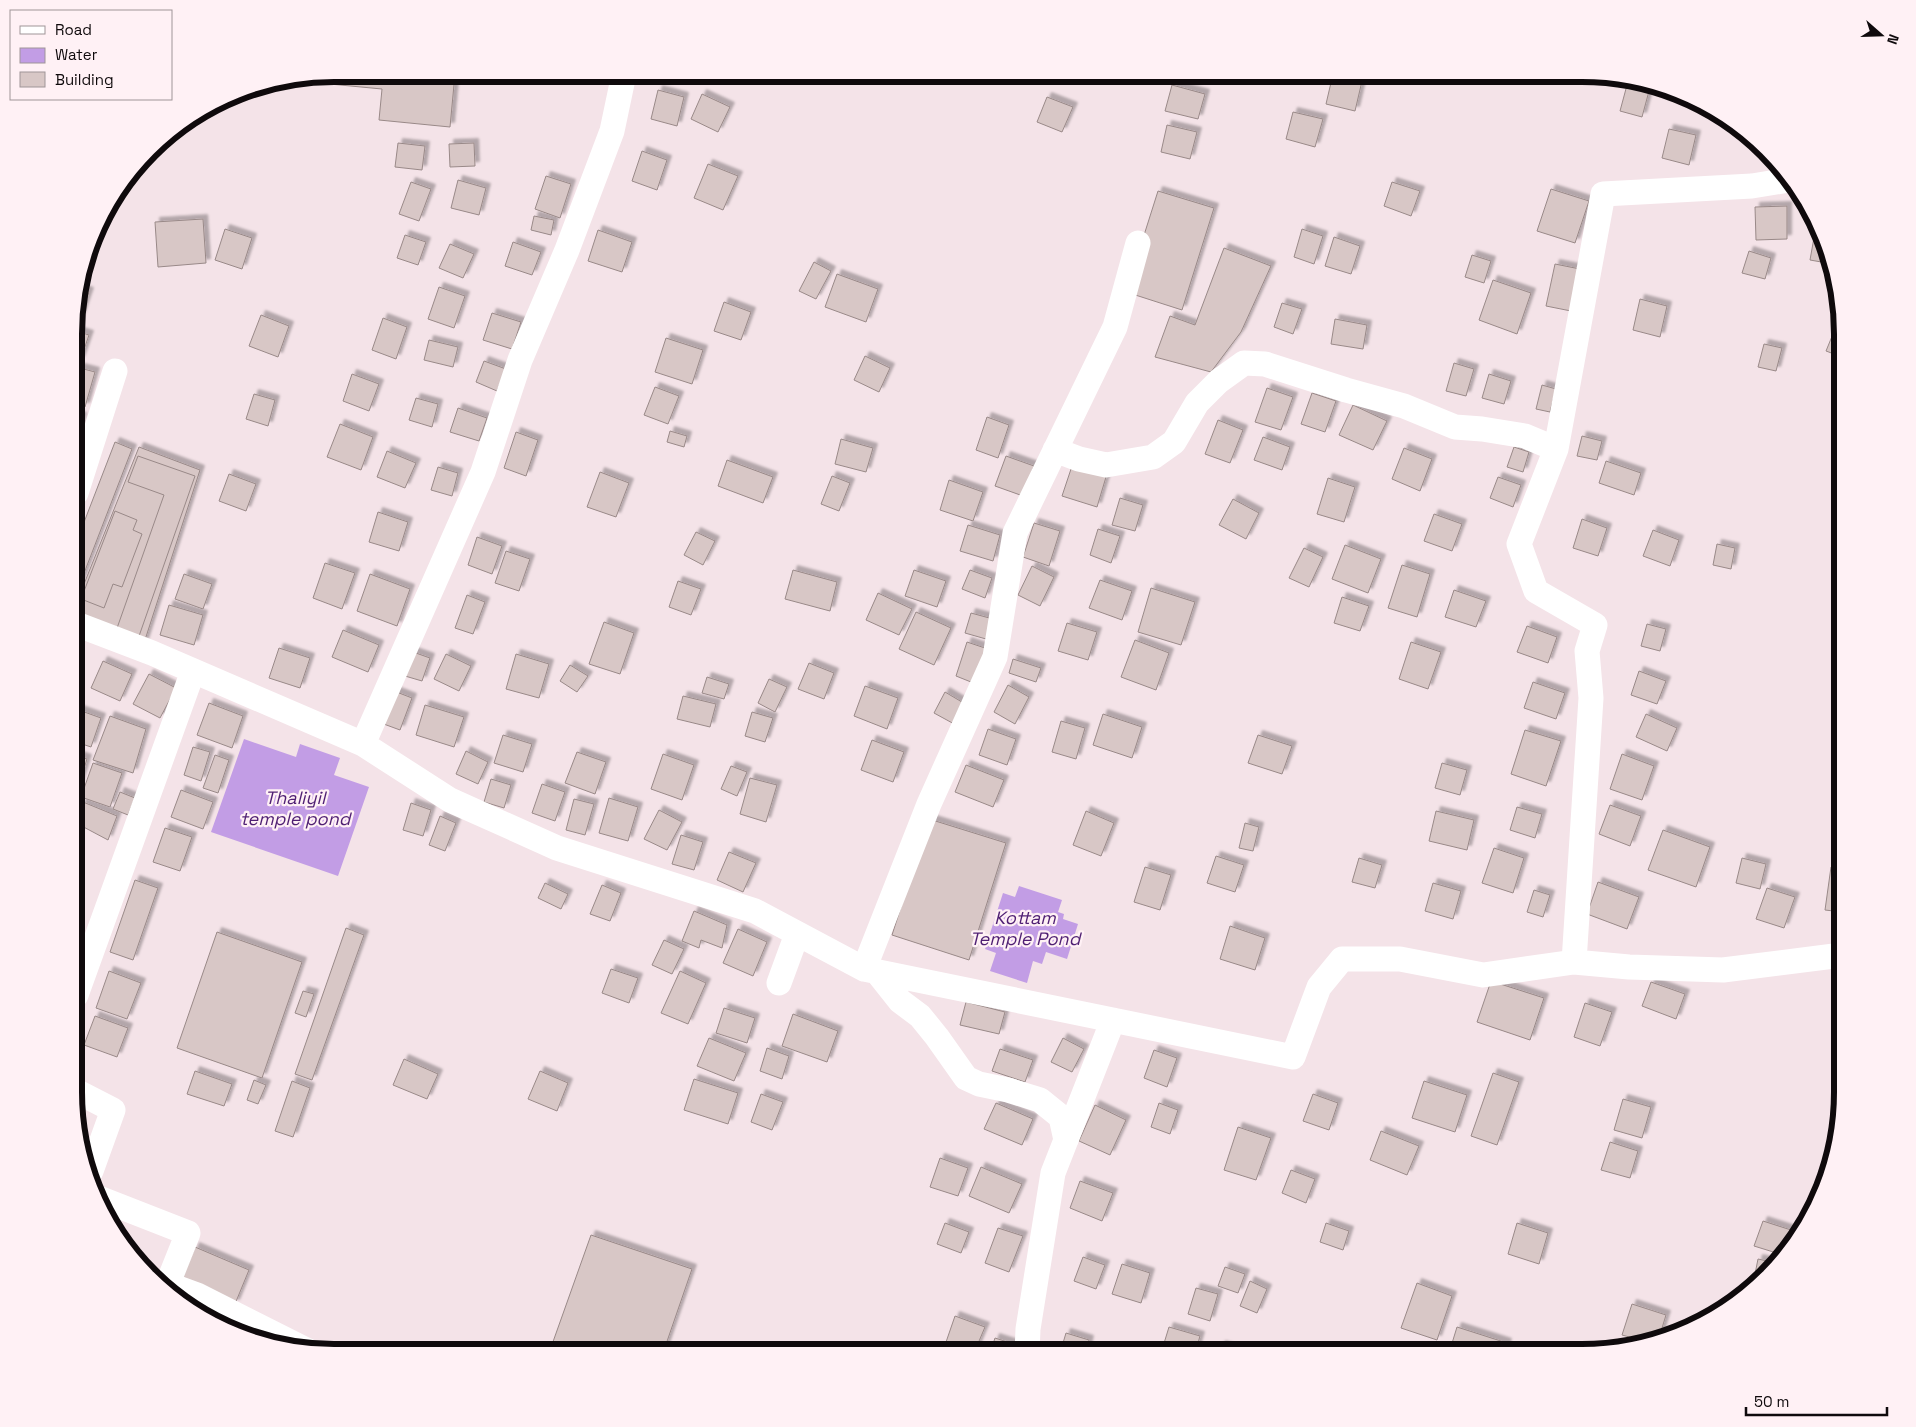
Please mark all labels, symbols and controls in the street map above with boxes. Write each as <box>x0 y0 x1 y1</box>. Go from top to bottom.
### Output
legend <box>10 10 172 100</box>
north arrow <box>1856 10 1906 60</box>
text: Road <box>55 20 92 39</box>
text: N <box>1883 32 1903 47</box>
text: Water <box>55 45 98 64</box>
text: Building <box>55 70 114 89</box>
water label: Thaliyil temple pond <box>240 786 353 830</box>
water label: Kottam Temple Pond <box>970 906 1083 950</box>
scale bar <box>1746 1384 1887 1416</box>
text: 50 m <box>1754 1392 1789 1411</box>

